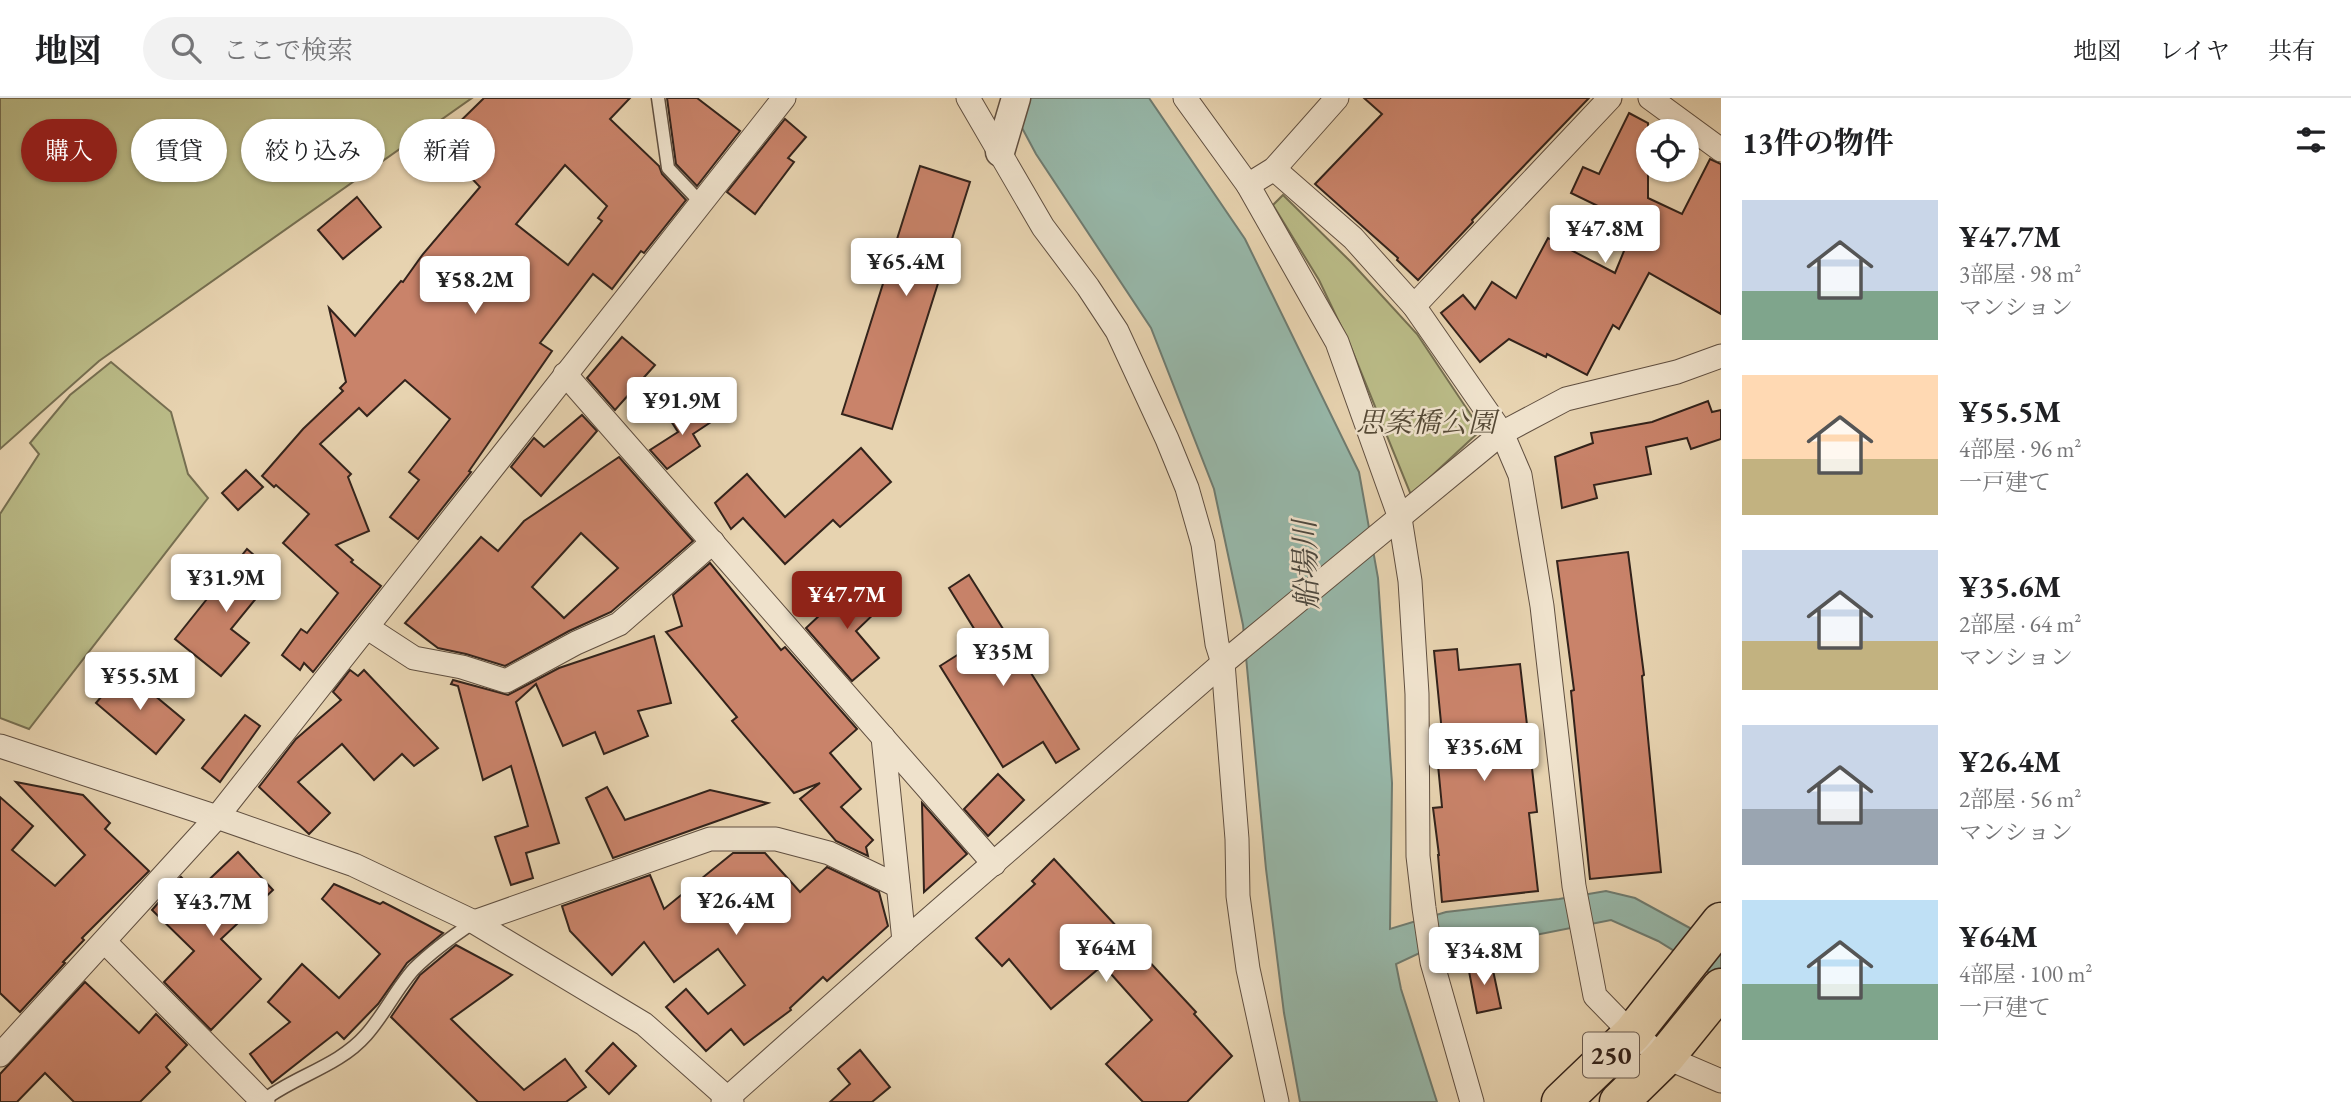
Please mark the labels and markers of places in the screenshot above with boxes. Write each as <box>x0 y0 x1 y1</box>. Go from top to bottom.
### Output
pin: ¥47.8M <box>1548 206 1662 265</box>
pin: ¥65.4M <box>849 238 963 298</box>
pin: ¥58.2M <box>418 256 532 316</box>
pin: ¥91.9M <box>625 378 739 437</box>
pin: ¥31.9M <box>169 554 283 614</box>
pin: ¥47.7M <box>790 572 904 631</box>
pin: ¥35M <box>962 628 1044 688</box>
pin: ¥55.5M <box>83 652 197 712</box>
pin: ¥35.6M <box>1427 724 1541 783</box>
pin: ¥43.7M <box>156 878 270 938</box>
pin: ¥26.4M <box>679 878 793 937</box>
pin: ¥64M <box>1065 924 1147 984</box>
pin: ¥34.8M <box>1427 928 1541 987</box>

